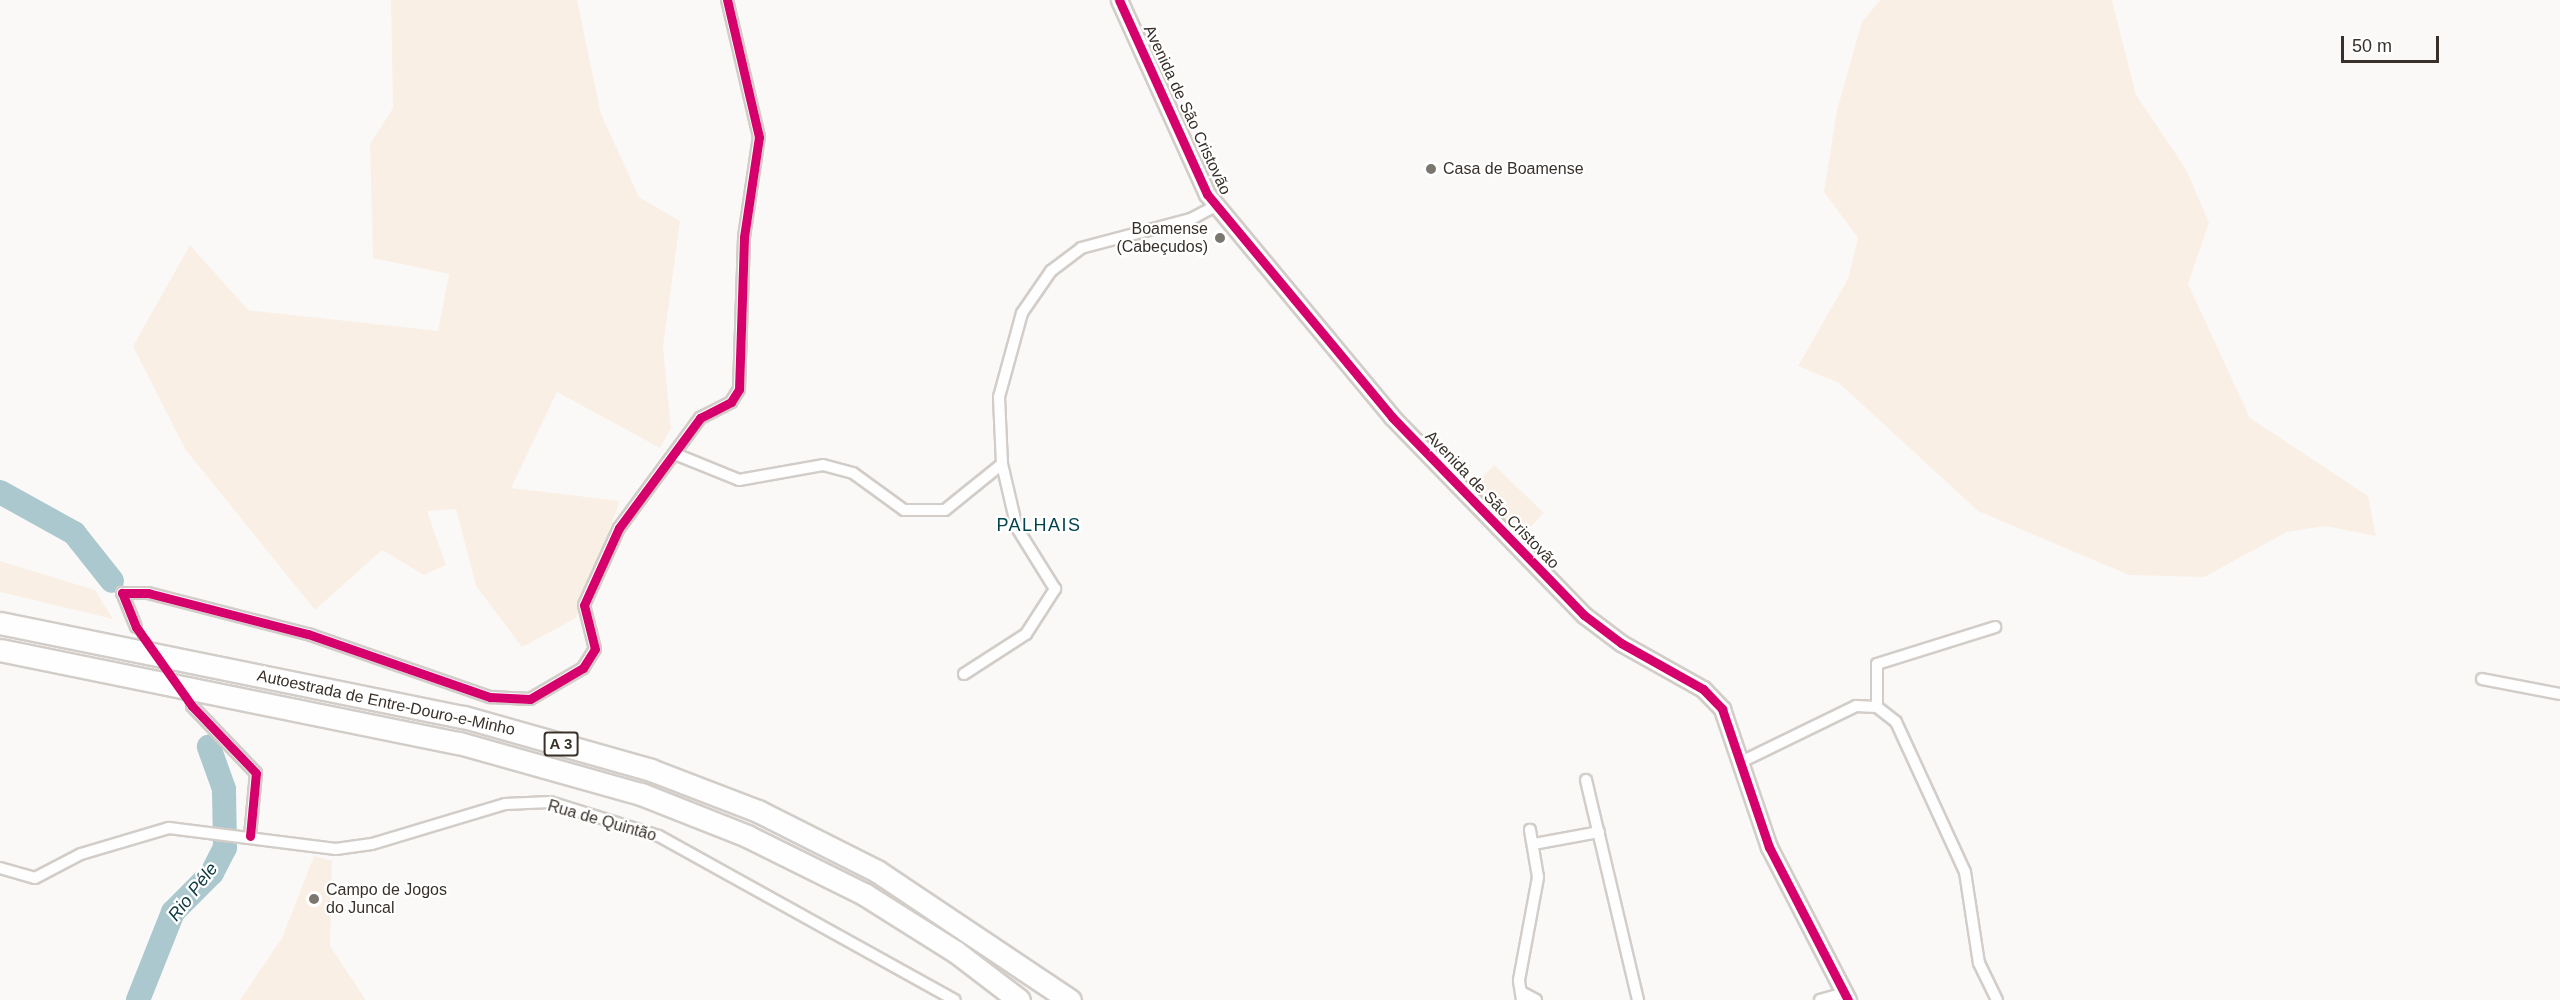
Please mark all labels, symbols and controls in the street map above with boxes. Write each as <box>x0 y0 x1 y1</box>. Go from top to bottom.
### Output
street label: Avenida de São Cristovão <box>1139 22 1235 198</box>
scale bar <box>2344 24 2442 62</box>
text: 50 m <box>2352 36 2392 56</box>
place label: Casa de Boamense <box>1443 159 1584 179</box>
marker: Casa de Boamense <box>1424 162 1438 176</box>
place label: Boamense (Cabeçudos) <box>1116 219 1208 257</box>
marker: Boamense (Cabeçudos) <box>1213 231 1227 245</box>
street label: Avenida de São Cristovão <box>1421 427 1563 573</box>
district label: PALHAIS <box>996 514 1082 536</box>
street label: Autoestrada de Entre-Douro-e-Minho <box>255 666 517 740</box>
road number: A 3 <box>543 732 579 756</box>
street label: Rua de Quintão <box>545 796 659 846</box>
water label: Rio Péle <box>164 859 222 925</box>
place label: Campo de Jogos do Juncal <box>326 880 447 918</box>
marker: Campo de Jogos do Juncal <box>307 892 321 906</box>

